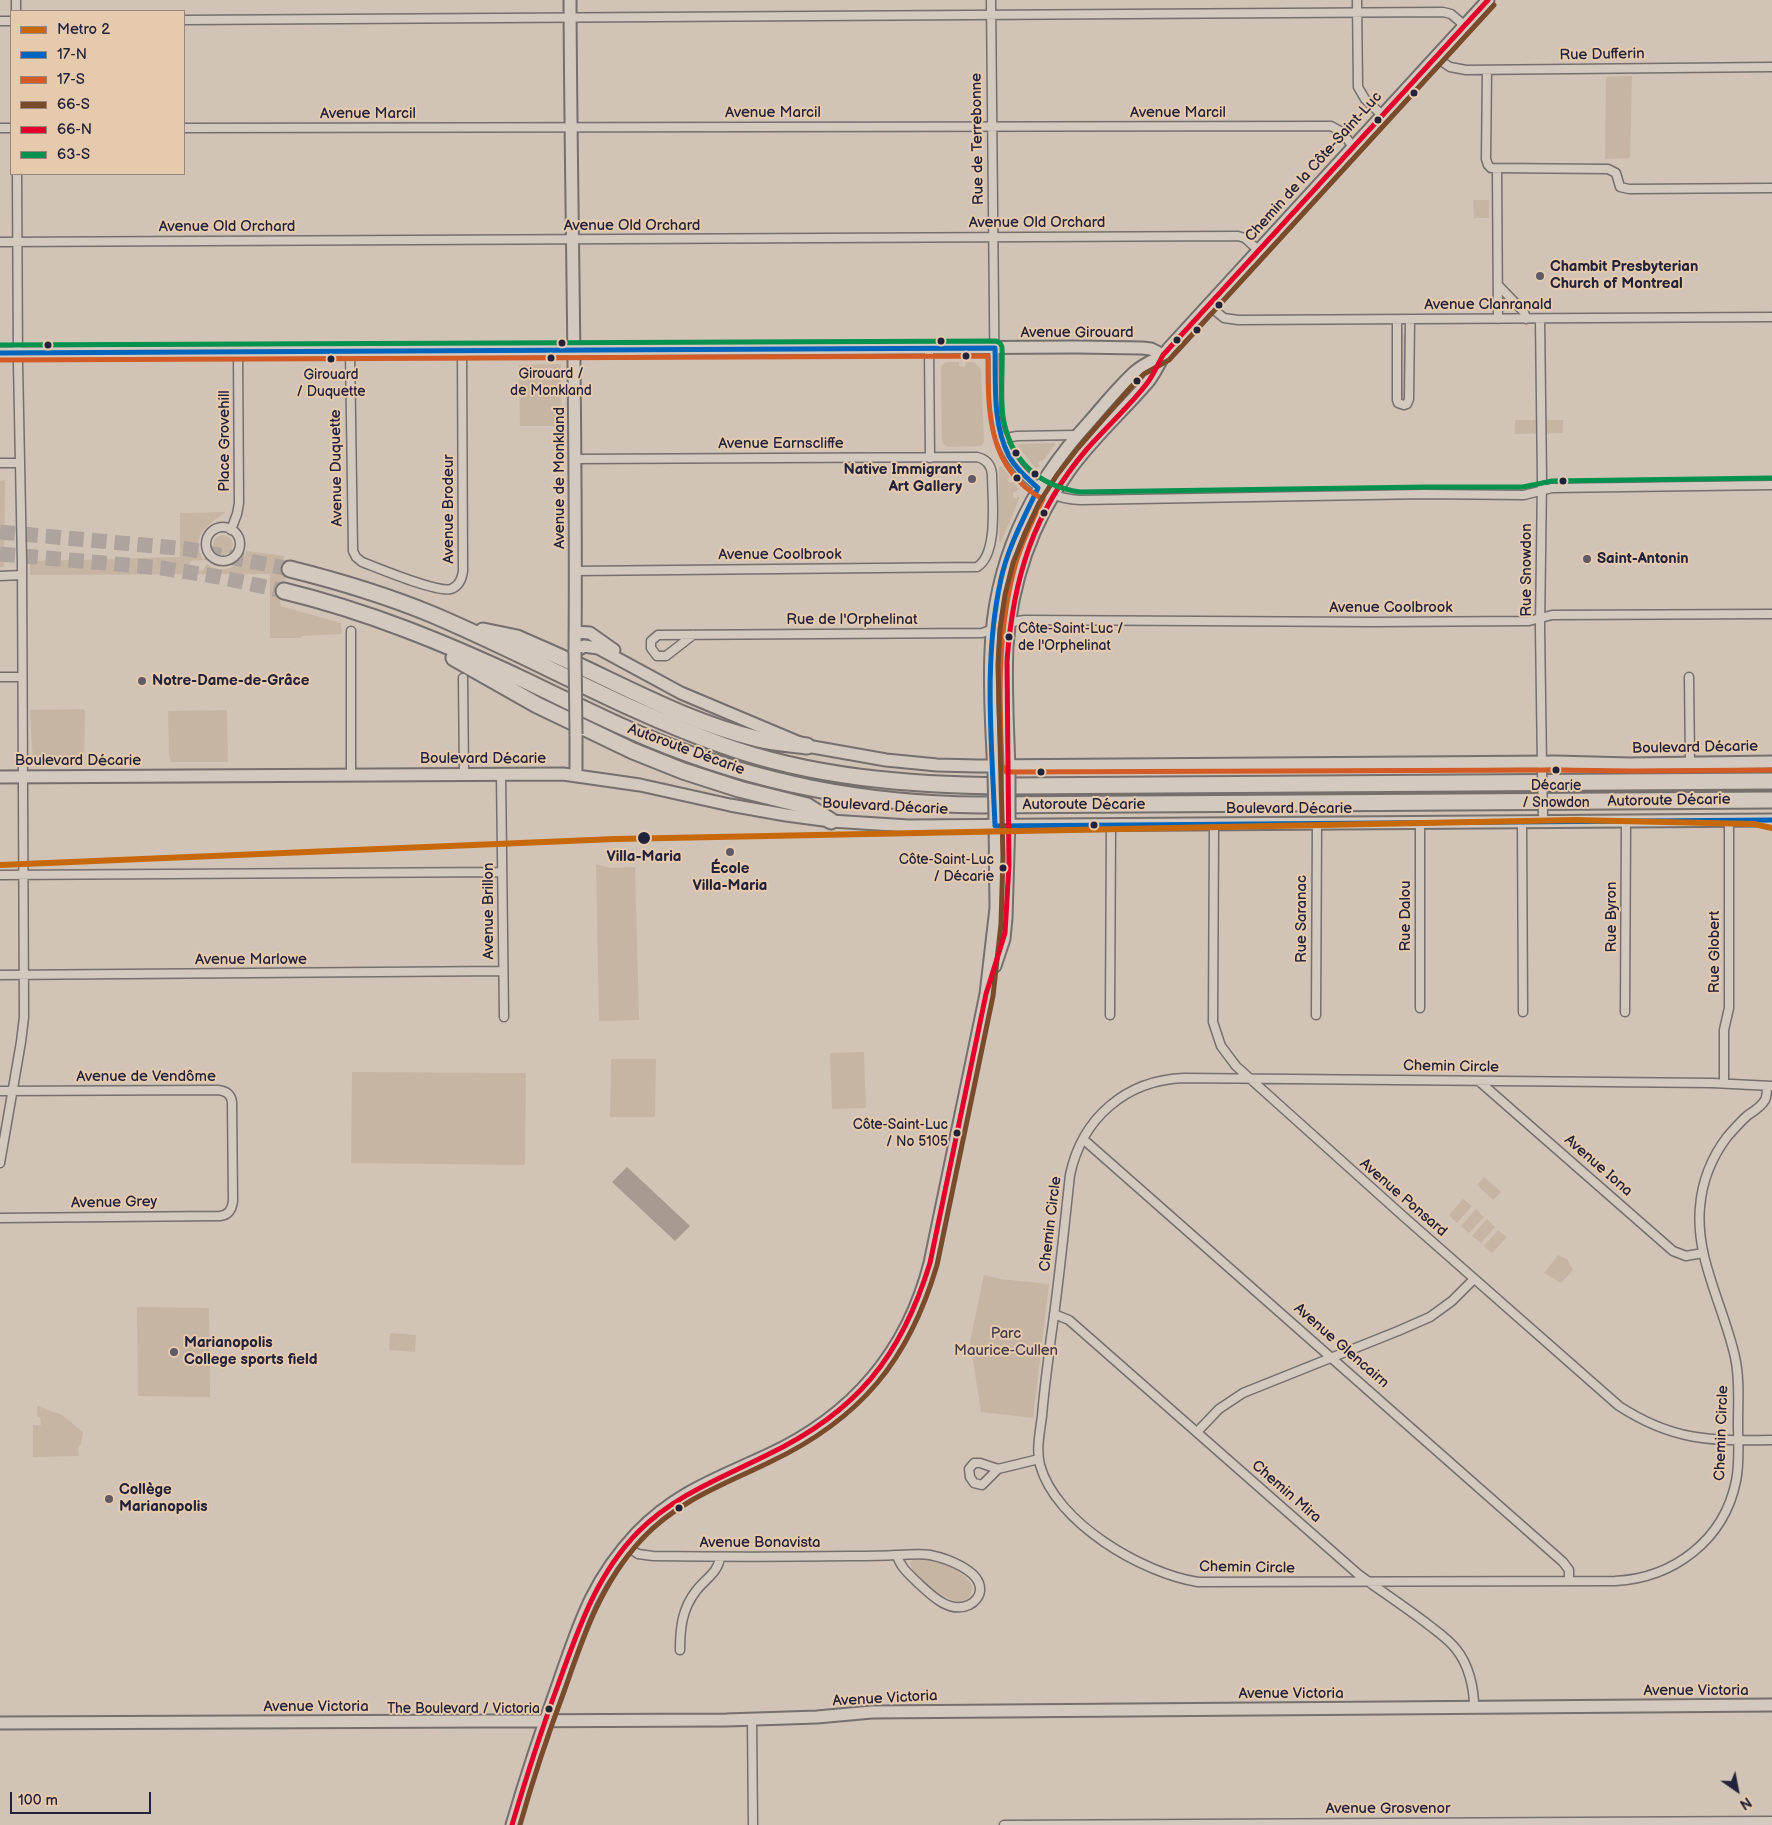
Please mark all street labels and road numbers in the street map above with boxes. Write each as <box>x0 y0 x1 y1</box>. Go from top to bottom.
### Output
street label: Rue Dufferin <box>1559 45 1645 65</box>
street label: Rue de Terrebonne <box>968 73 988 205</box>
street label: Chemin de la Côte-Saint-Luc <box>1242 88 1386 246</box>
street label: Avenue Marcil <box>725 104 821 122</box>
street label: Avenue Marcil <box>1130 104 1226 122</box>
street label: Avenue Marcil <box>320 105 416 123</box>
street label: Avenue Old Orchard <box>969 214 1105 232</box>
street label: Avenue Old Orchard <box>564 217 700 235</box>
street label: Avenue Old Orchard <box>159 218 295 236</box>
street label: Avenue Clanranald <box>1424 296 1552 314</box>
street label: Avenue Girouard <box>1020 324 1134 342</box>
street label: Place Grovehill <box>216 390 234 492</box>
street label: Avenue de Monkland <box>551 407 569 549</box>
street label: Avenue Duquette <box>327 409 347 527</box>
street label: Avenue Earnscliffe <box>718 435 844 453</box>
street label: Avenue Brodeur <box>440 454 458 564</box>
street label: Rue Snowdon <box>1518 523 1536 617</box>
street label: Avenue Coolbrook <box>718 546 842 564</box>
street label: Avenue Coolbrook <box>1329 599 1453 617</box>
street label: Rue de l'Orphelinat <box>786 611 918 629</box>
street label: Autoroute Décarie <box>625 721 747 779</box>
street label: Boulevard Décarie <box>1632 738 1758 758</box>
street label: Boulevard Décarie <box>420 750 546 768</box>
street label: Boulevard Décarie <box>15 752 141 770</box>
street label: Autoroute Décarie <box>1607 791 1731 811</box>
street label: Boulevard Décarie <box>821 795 949 819</box>
street label: Autoroute Décarie <box>1022 796 1146 814</box>
street label: Boulevard Décarie <box>1226 800 1352 818</box>
street label: Avenue Brillon <box>480 862 498 960</box>
street label: Rue Saranac <box>1293 875 1311 963</box>
street label: Rue Dalou <box>1397 880 1415 952</box>
street label: Rue Byron <box>1603 881 1621 953</box>
street label: Rue Globert <box>1706 911 1724 993</box>
street label: Avenue Marlowe <box>195 951 307 969</box>
street label: Chemin Circle <box>1403 1057 1499 1077</box>
street label: Avenue de Vendôme <box>76 1068 216 1086</box>
street label: Avenue Iona <box>1560 1131 1636 1201</box>
street label: Avenue Ponsard <box>1356 1155 1450 1241</box>
street label: Chemin Circle <box>1036 1175 1066 1273</box>
street label: Avenue Grey <box>71 1193 157 1213</box>
street label: Avenue Glencairn <box>1290 1300 1392 1392</box>
street label: Chemin Circle <box>1711 1385 1733 1481</box>
street label: Chemin Mira <box>1248 1457 1324 1527</box>
street label: Avenue Bonavista <box>700 1534 820 1552</box>
street label: Chemin Circle <box>1199 1558 1295 1578</box>
street label: Avenue Victoria <box>1643 1682 1749 1700</box>
street label: Avenue Victoria <box>1238 1685 1344 1703</box>
street label: Avenue Victoria <box>832 1687 938 1711</box>
street label: Avenue Victoria <box>263 1698 369 1716</box>
street label: Avenue Grosvenor <box>1325 1800 1451 1818</box>

